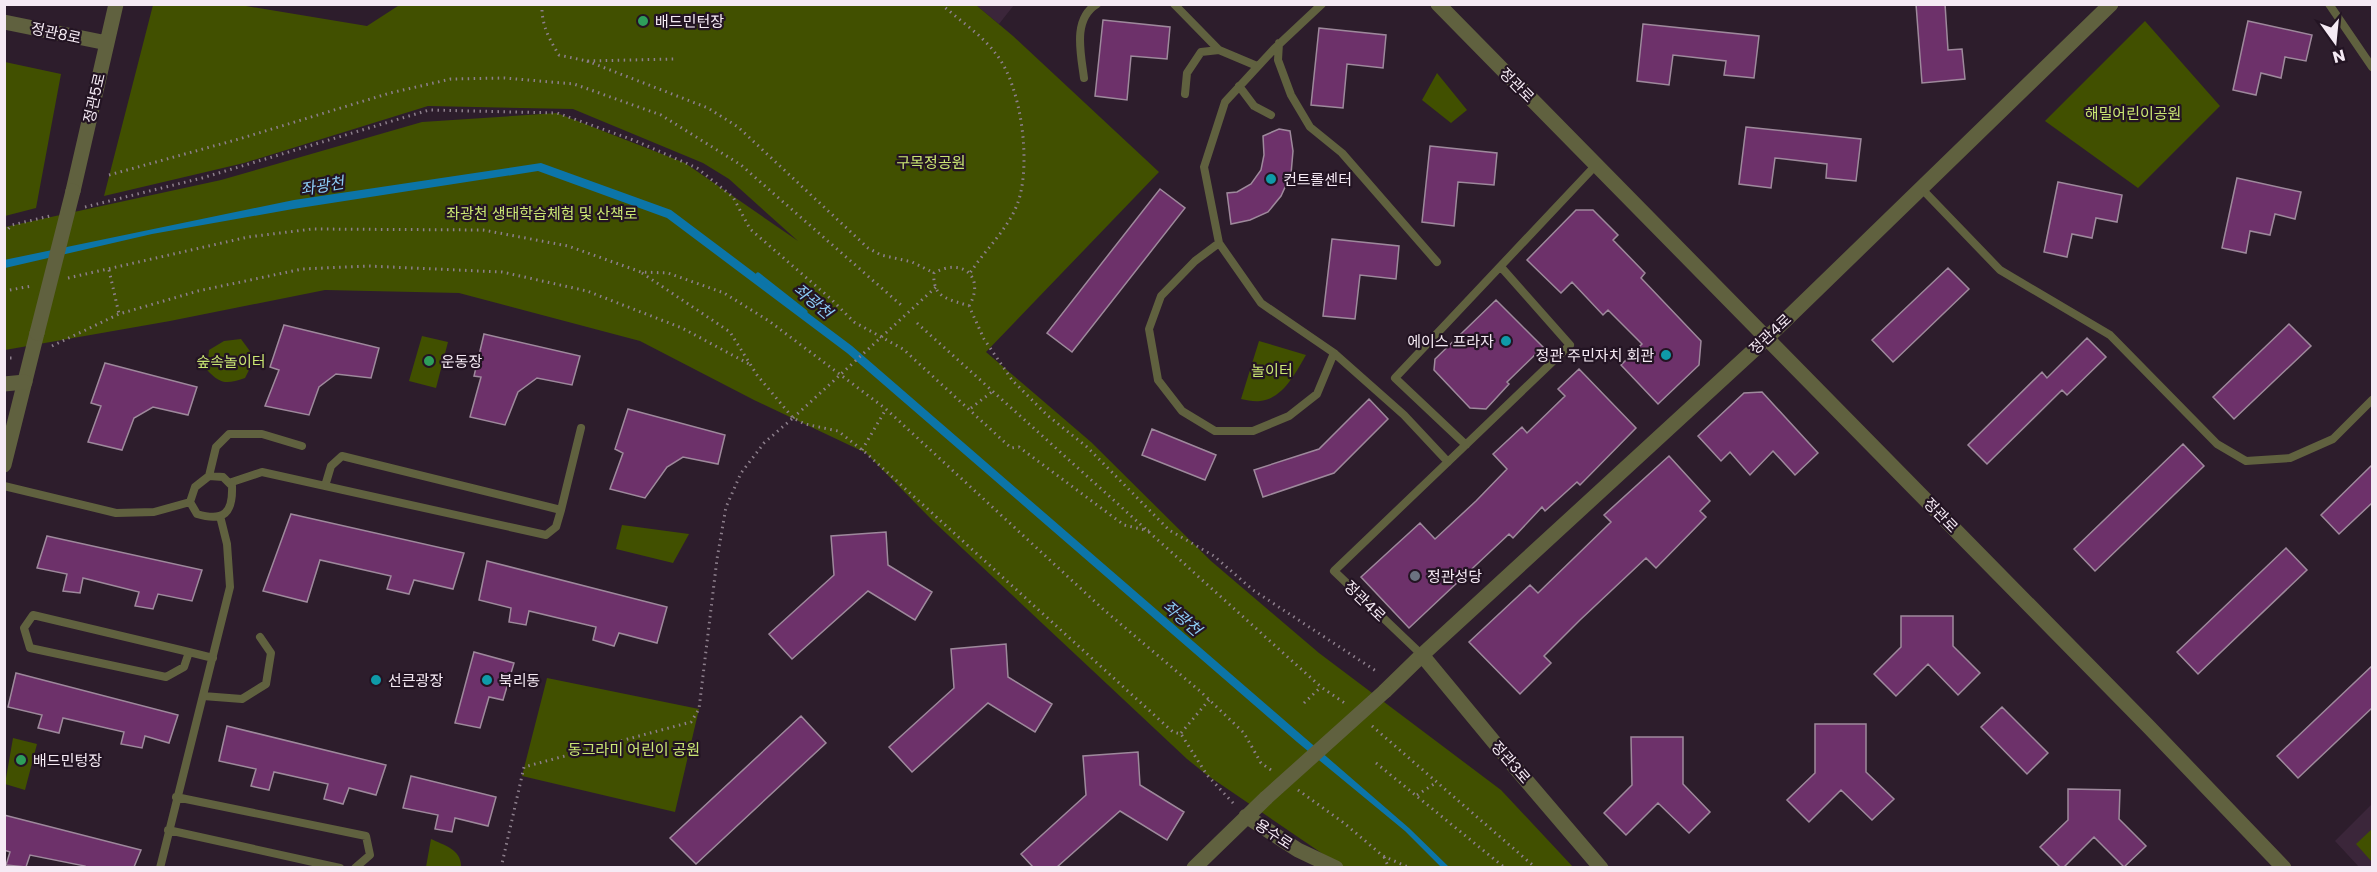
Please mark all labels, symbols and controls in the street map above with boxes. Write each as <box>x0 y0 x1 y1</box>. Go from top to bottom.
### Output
place label: 배드민턴장 <box>655 11 724 32</box>
north arrow <box>2305 12 2365 72</box>
marker: 배드민턴장 <box>636 14 650 28</box>
street label: 정관8로 <box>29 17 83 49</box>
text: N <box>2330 43 2348 69</box>
street label: 정관로 <box>1495 63 1539 107</box>
street label: 정관5로 <box>78 71 110 125</box>
park label: 해밀어린이공원 <box>2085 103 2181 124</box>
park label: 구목정공원 <box>896 152 966 173</box>
place label: 컨트롤센터 <box>1283 169 1352 190</box>
water label: 좌광천 <box>298 170 348 201</box>
marker: 컨트롤센터 <box>1264 172 1278 186</box>
park label: 좌광천 생태학습체험 및 산책로 <box>446 203 638 224</box>
water label: 좌광천 <box>789 278 839 325</box>
street label: 정관4로 <box>1744 309 1796 359</box>
place label: 에이스 프라자 <box>1407 331 1494 352</box>
marker: 에이스 프라자 <box>1499 334 1513 348</box>
place label: 정관 주민자치 회관 <box>1536 345 1654 366</box>
marker: 정관 주민자치 회관 <box>1659 348 1673 362</box>
park label: 숲속놀이터 <box>196 351 266 372</box>
place label: 운동장 <box>441 351 483 372</box>
marker: 운동장 <box>422 354 436 368</box>
park label: 놀이터 <box>1251 360 1293 381</box>
street label: 정관로 <box>1919 493 1963 537</box>
place label: 정관성당 <box>1427 566 1482 587</box>
marker: 정관성당 <box>1408 569 1422 583</box>
street label: 정관4로 <box>1339 576 1391 626</box>
water label: 좌광천 <box>1158 595 1208 643</box>
place label: 선큰광장 <box>388 670 443 691</box>
place label: 북리동 <box>499 670 540 691</box>
marker: 선큰광장 <box>369 673 383 687</box>
marker: 북리동 <box>480 673 494 687</box>
street label: 정관3로 <box>1487 736 1535 788</box>
park label: 동그라미 어린이 공원 <box>568 739 700 760</box>
place label: 배드민텅장 <box>33 750 102 771</box>
marker: 배드민텅장 <box>14 753 28 767</box>
street label: 용수로 <box>1251 814 1297 854</box>

